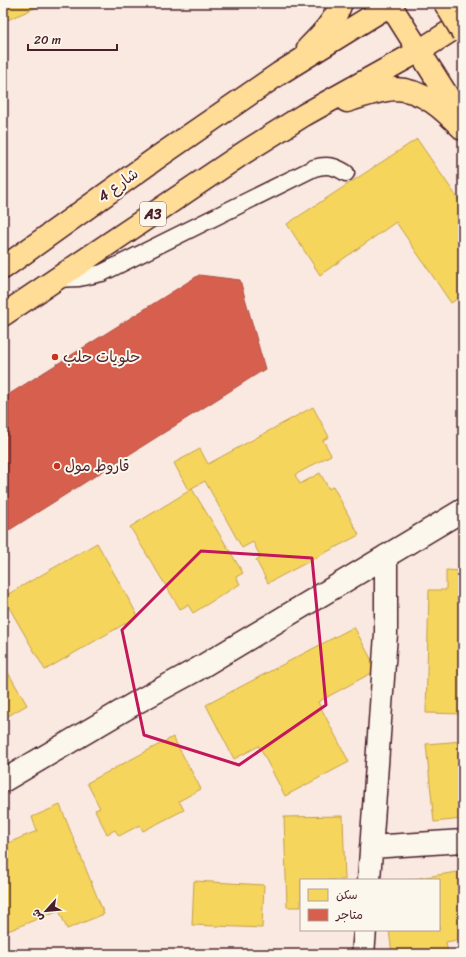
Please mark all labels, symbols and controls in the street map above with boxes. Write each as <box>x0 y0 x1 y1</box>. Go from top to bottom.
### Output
scale bar <box>28 26 117 52</box>
text: 20 m <box>34 29 61 51</box>
street label: شارع 4 <box>92 161 144 209</box>
road number: A3 <box>140 202 166 226</box>
place label: حلويات حلب <box>63 344 140 370</box>
marker: حلويات حلب <box>50 352 60 362</box>
place label: قاروط مول <box>65 453 130 479</box>
marker: قاروط مول <box>52 461 62 471</box>
legend <box>300 879 440 931</box>
text: سكن <box>336 884 358 906</box>
north arrow <box>26 891 66 931</box>
text: متاجر <box>335 904 363 926</box>
text: ش <box>26 906 49 925</box>

